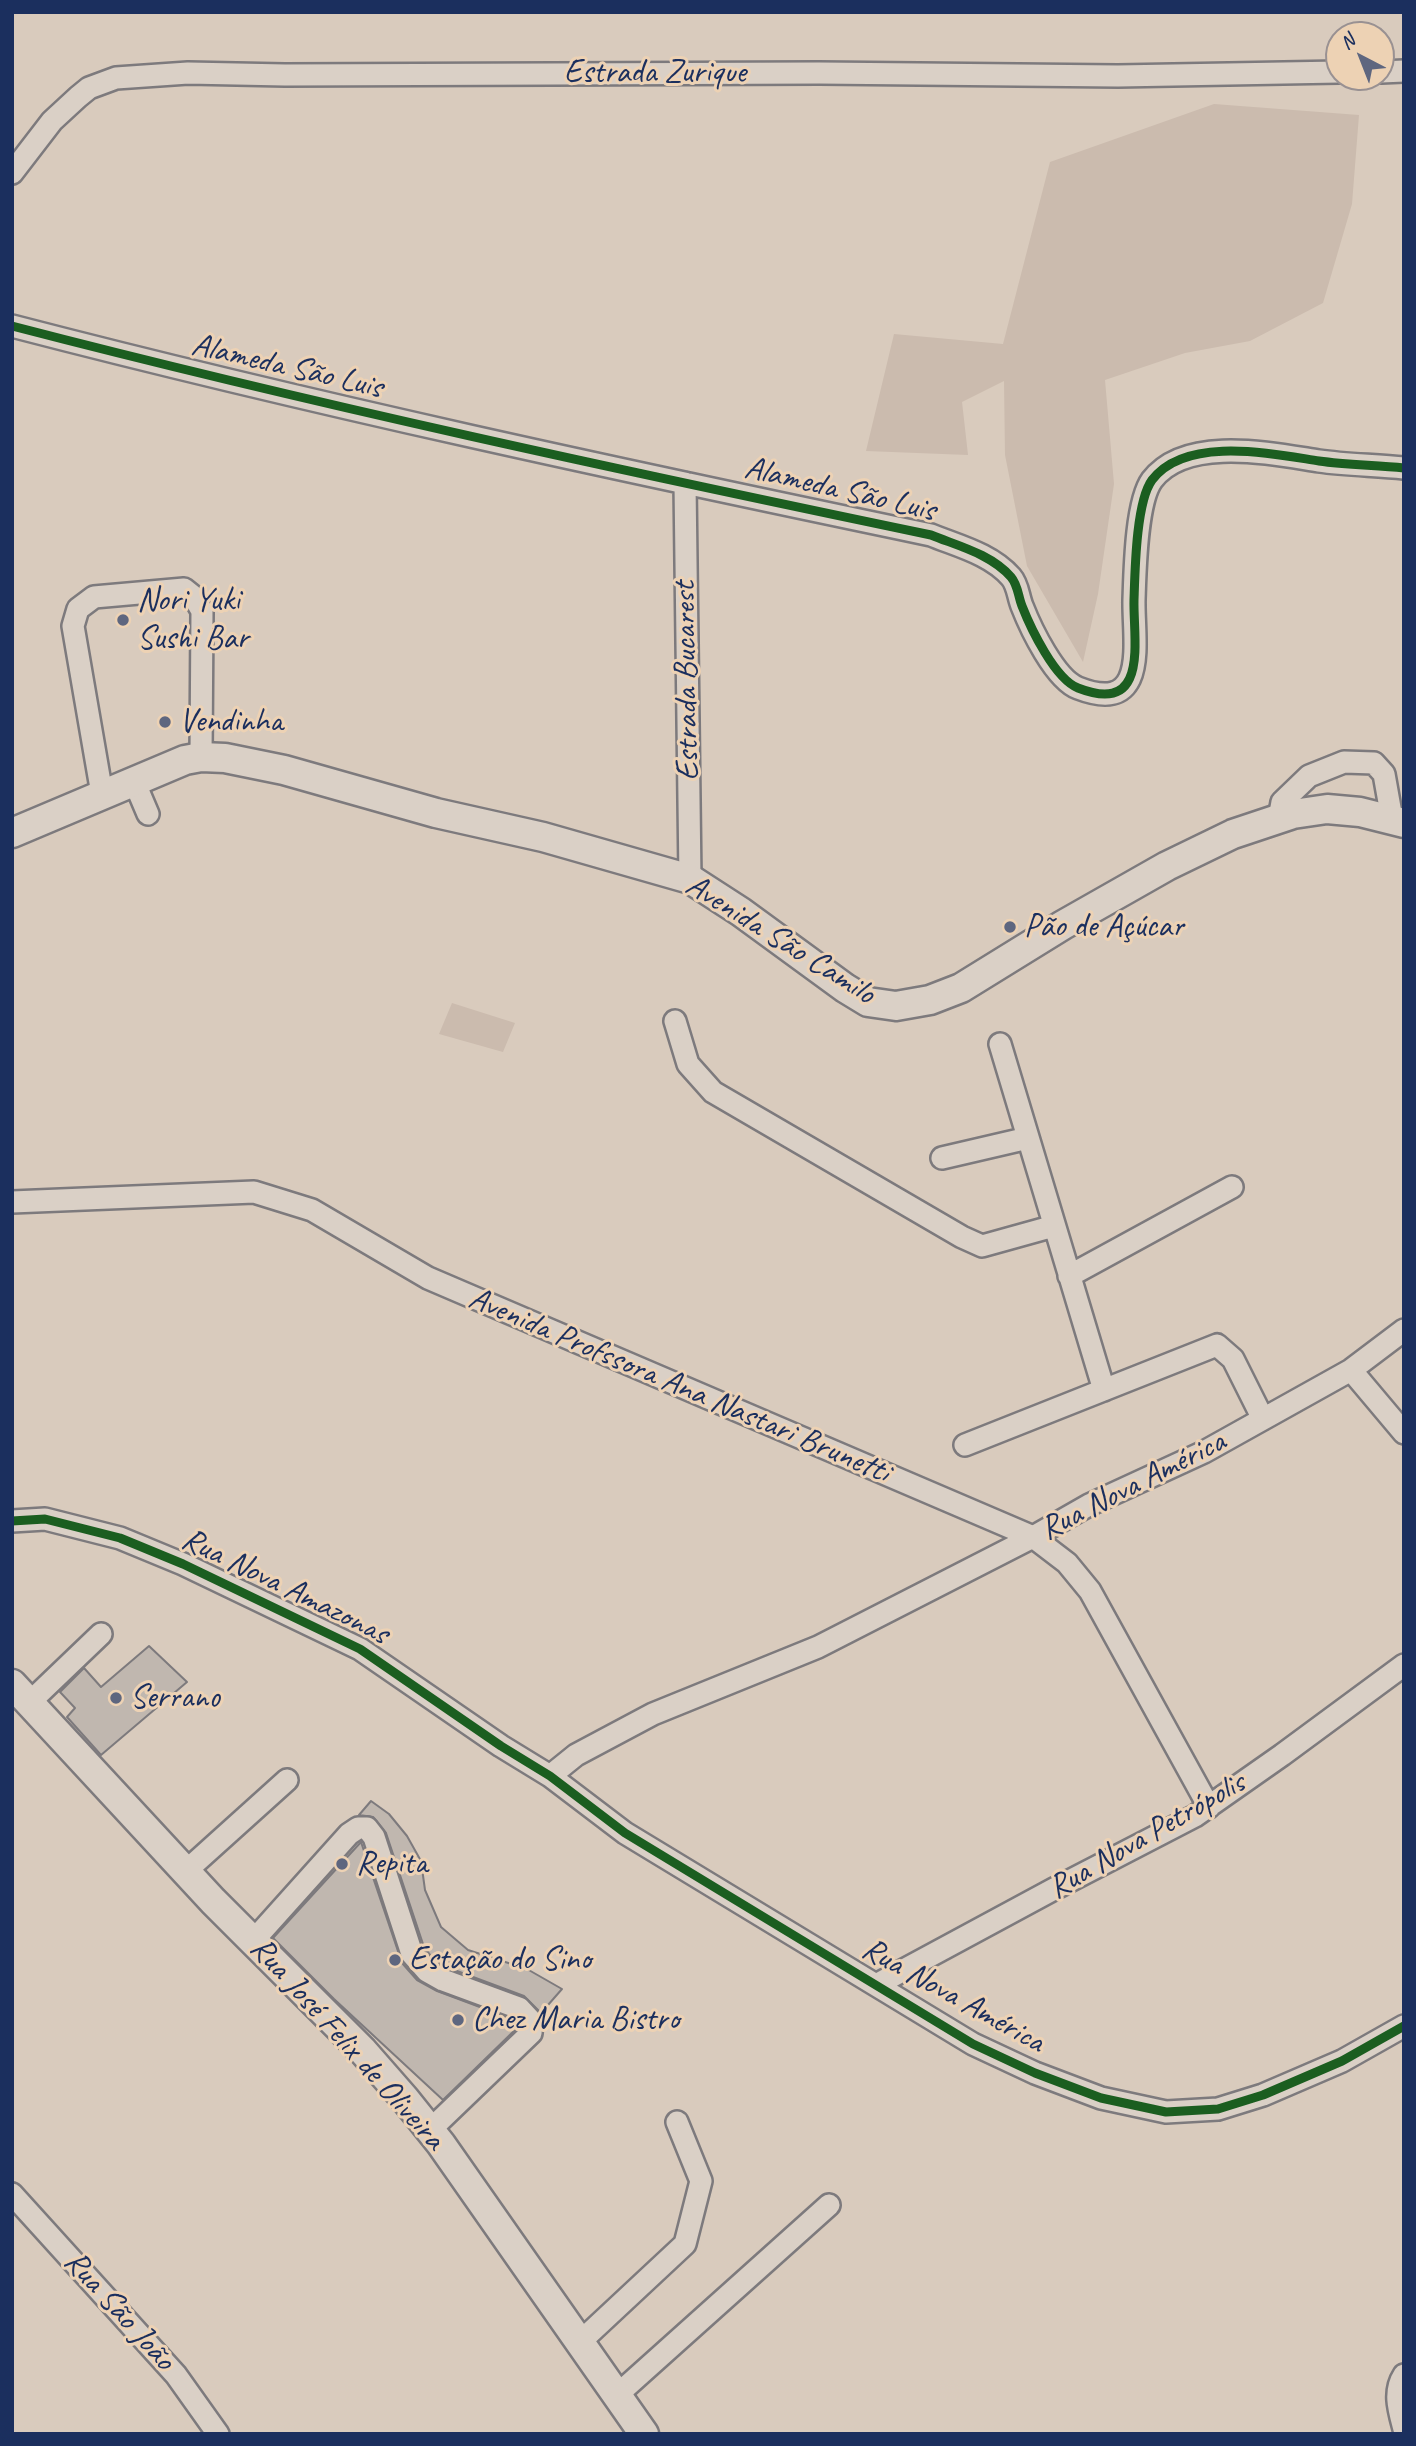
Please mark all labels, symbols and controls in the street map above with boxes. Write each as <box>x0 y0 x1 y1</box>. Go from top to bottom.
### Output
north arrow <box>1325 21 1395 91</box>
text: N <box>1335 29 1360 55</box>
street label: Estrada Zurique <box>564 53 746 93</box>
street label: Alameda São Luis <box>188 326 386 408</box>
street label: Alameda São Luis <box>741 449 939 531</box>
place label: Nori Yuki Sushi Bar <box>137 581 248 659</box>
street label: Estrada Bucarest <box>665 581 709 781</box>
marker: Nori Yuki Sushi Bar <box>115 612 131 628</box>
place label: Vendinha <box>179 702 283 742</box>
marker: Vendinha <box>157 714 173 730</box>
street label: Avenida São Camilo <box>678 866 882 1014</box>
place label: Pão de Açúcar <box>1024 907 1184 947</box>
marker: Pão de Açúcar <box>1002 919 1018 935</box>
street label: Avenida Profssora Ana Nastari Brunetti <box>463 1279 895 1493</box>
street label: Rua Nova América <box>1034 1422 1232 1550</box>
street label: Rua Nova Amazonas <box>175 1520 395 1654</box>
place label: Serrano <box>130 1678 220 1718</box>
marker: Serrano <box>108 1690 124 1706</box>
street label: Rua Nova Petrópolis <box>1041 1764 1253 1908</box>
place label: Repita <box>356 1844 427 1884</box>
marker: Repita <box>334 1856 350 1872</box>
street label: Rua José Felix de Oliveira <box>241 1929 453 2159</box>
street label: Rua Nova América <box>855 1930 1051 2062</box>
place label: Estação do Sino <box>409 1940 591 1980</box>
marker: Estação do Sino <box>387 1952 403 1968</box>
place label: Chez Maria Bistro <box>472 2000 679 2040</box>
marker: Chez Maria Bistro <box>450 2012 466 2028</box>
street label: Rua São João <box>55 2243 183 2379</box>

